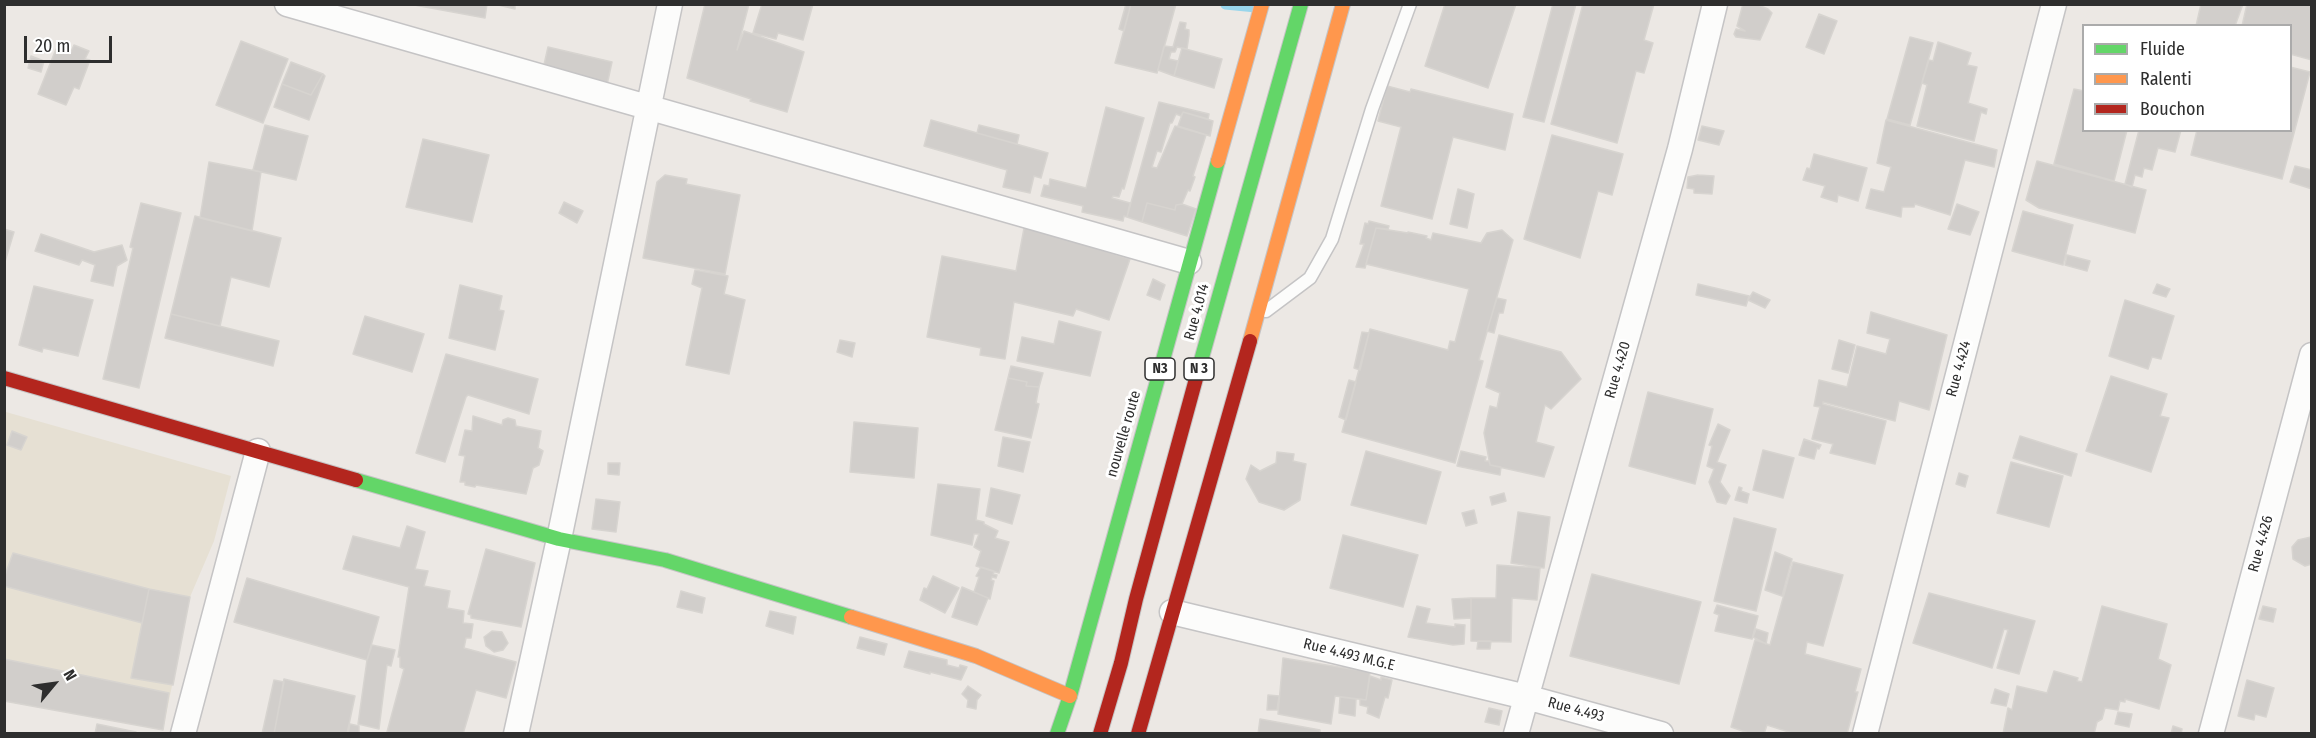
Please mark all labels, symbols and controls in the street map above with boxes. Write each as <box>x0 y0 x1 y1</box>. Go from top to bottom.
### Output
scale bar <box>27 24 116 62</box>
legend <box>2082 24 2292 132</box>
text: 20 m <box>35 35 70 57</box>
text: Fluide <box>2140 38 2185 60</box>
text: Ralenti <box>2140 68 2192 90</box>
text: Bouchon <box>2140 98 2205 120</box>
street label: Rue 4.014 <box>1181 282 1213 342</box>
street label: Rue 4.420 <box>1601 339 1635 401</box>
street label: Rue 4.424 <box>1943 339 1975 399</box>
road number: N3 <box>1145 358 1175 380</box>
road number: N 3 <box>1184 358 1214 380</box>
street label: nouvelle route <box>1103 389 1145 479</box>
street label: Rue 4.426 <box>2245 514 2277 574</box>
street label: Rue 4.493 M.G.E <box>1301 635 1397 675</box>
north arrow <box>24 654 84 714</box>
text: N <box>60 666 81 684</box>
street label: Rue 4.493 <box>1546 694 1606 726</box>

